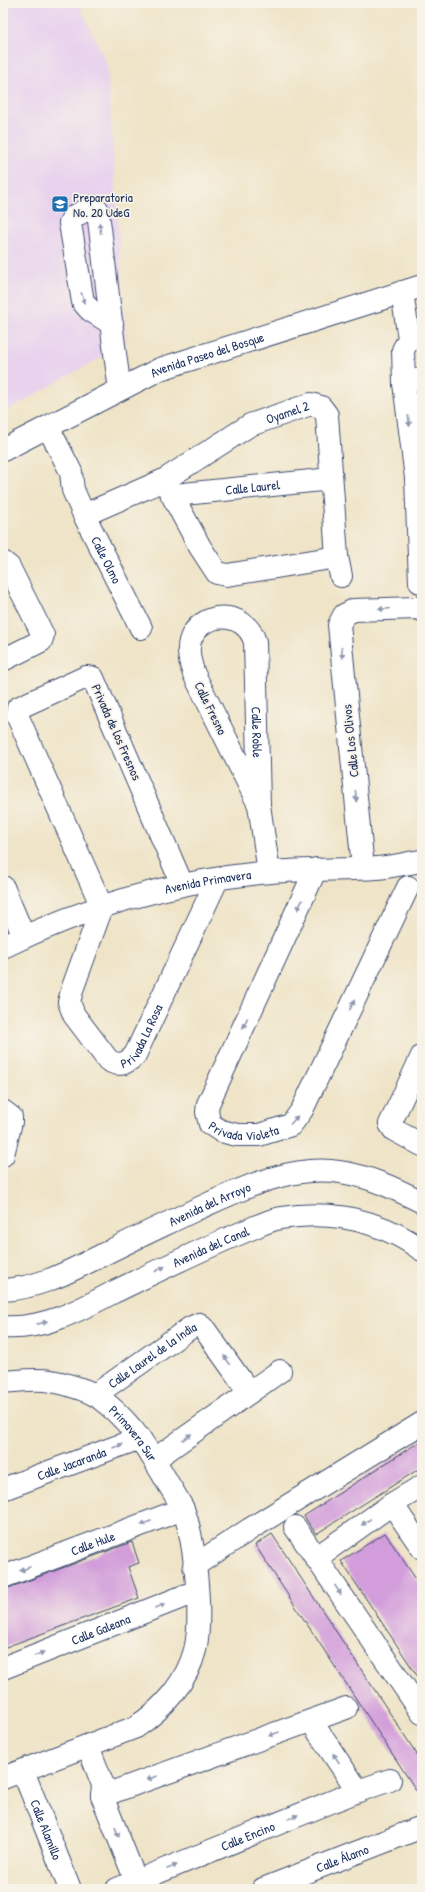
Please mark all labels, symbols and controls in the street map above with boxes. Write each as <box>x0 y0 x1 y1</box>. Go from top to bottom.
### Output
place label: Preparatoria No. 20 UdeG <box>73 188 133 221</box>
school or university icon: Preparatoria No. 20 UdeG <box>50 194 70 214</box>
one-way arrow <box>97 222 103 234</box>
one-way arrow <box>81 293 87 305</box>
street label: Avenida Paseo del Bosque <box>147 328 266 382</box>
street label: Oyamel 2 <box>264 396 311 428</box>
one-way arrow <box>406 415 412 427</box>
street label: Calle Laurel <box>224 475 281 499</box>
street label: Calle Olmo <box>87 533 126 586</box>
one-way arrow <box>377 606 390 612</box>
one-way arrow <box>338 647 345 659</box>
street label: Calle Fresno <box>190 678 232 738</box>
street label: Privada de los Fresnos <box>88 681 146 783</box>
street label: Calle Los Olivos <box>337 704 363 778</box>
street label: Calle Roble <box>248 706 267 758</box>
one-way arrow <box>352 790 359 802</box>
street label: Avenida Primavera <box>163 865 252 898</box>
one-way arrow <box>296 899 302 911</box>
one-way arrow <box>349 999 355 1010</box>
street label: Privada La Rosa <box>118 1001 167 1073</box>
one-way arrow <box>242 1017 249 1029</box>
one-way arrow <box>289 1115 298 1125</box>
street label: Privada Violeta <box>205 1117 281 1144</box>
street label: Avenida del Arroyo <box>166 1178 253 1230</box>
street label: Avenida del Canal <box>169 1222 252 1271</box>
one-way arrow <box>154 1266 165 1272</box>
street label: Calle Laurel de la India <box>104 1317 199 1392</box>
one-way arrow <box>36 1320 48 1326</box>
one-way arrow <box>223 1355 231 1366</box>
street label: Primavera Sur <box>105 1401 162 1465</box>
one-way arrow <box>181 1433 192 1441</box>
street label: Calle Jacaranda <box>34 1442 108 1485</box>
one-way arrow <box>113 1442 125 1448</box>
one-way arrow <box>361 1518 371 1526</box>
one-way arrow <box>140 1520 152 1526</box>
street label: Calle Hule <box>68 1527 117 1560</box>
one-way arrow <box>18 1566 30 1572</box>
one-way arrow <box>334 1585 342 1595</box>
one-way arrow <box>155 1603 166 1609</box>
street label: Calle Galeana <box>68 1609 133 1649</box>
one-way arrow <box>34 1650 46 1656</box>
one-way arrow <box>268 1731 280 1737</box>
one-way arrow <box>332 1753 340 1764</box>
one-way arrow <box>145 1775 157 1781</box>
street label: Calle Alamillo <box>26 1797 66 1862</box>
one-way arrow <box>287 1814 299 1820</box>
street label: Calle Encino <box>218 1817 277 1855</box>
one-way arrow <box>114 1826 120 1838</box>
street label: Calle Álamo <box>313 1840 371 1877</box>
one-way arrow <box>167 1863 179 1869</box>

